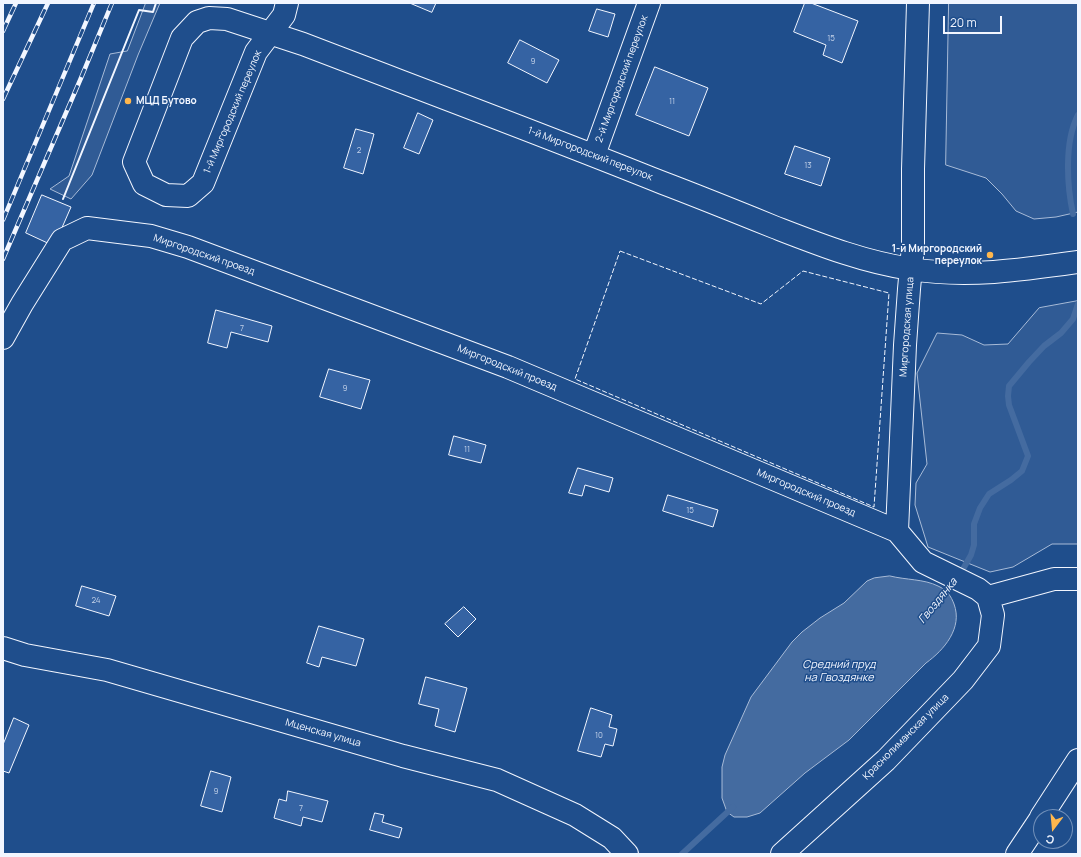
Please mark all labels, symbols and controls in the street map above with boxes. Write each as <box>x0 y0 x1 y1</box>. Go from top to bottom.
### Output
scale bar <box>945 8 1004 34</box>
street label: 2-й Миргородский переулок <box>593 14 651 144</box>
text: 20 m <box>950 14 977 31</box>
house number: 15 <box>827 34 835 44</box>
street label: 1-й Миргородский переулок <box>202 49 264 175</box>
house number: 9 <box>531 57 535 67</box>
place label: МЦД Бутово <box>136 95 197 107</box>
marker: МЦД Бутово <box>123 96 133 106</box>
house number: 11 <box>669 97 675 107</box>
street label: 1-й Миргородский переулок <box>526 125 654 183</box>
house number: 2 <box>357 146 361 156</box>
house number: 13 <box>804 161 812 171</box>
street label: Миргородский проезд <box>152 232 256 278</box>
place label: 1-й Миргородский переулок <box>892 243 982 266</box>
marker: 1-й Миргородский переулок <box>985 250 995 260</box>
street label: Миргородская улица <box>898 277 916 377</box>
house number: 7 <box>240 324 244 334</box>
street label: Миргородский проезд <box>455 343 559 393</box>
house number: 9 <box>343 384 347 394</box>
house number: 11 <box>464 445 470 455</box>
street label: Миргородский проезд <box>755 467 857 519</box>
house number: 15 <box>686 506 694 516</box>
water label: Гвоздянка <box>916 576 960 626</box>
house number: 24 <box>91 596 101 606</box>
water label: Средний пруд на Гвоздянке <box>802 658 876 684</box>
street label: Краснолиманская улица <box>861 692 951 782</box>
street label: Мценская улица <box>284 716 362 750</box>
house number: 10 <box>595 731 603 741</box>
house number: 9 <box>214 787 218 797</box>
house number: 7 <box>299 804 303 814</box>
north arrow <box>1033 809 1073 849</box>
text: С <box>1044 832 1056 848</box>

